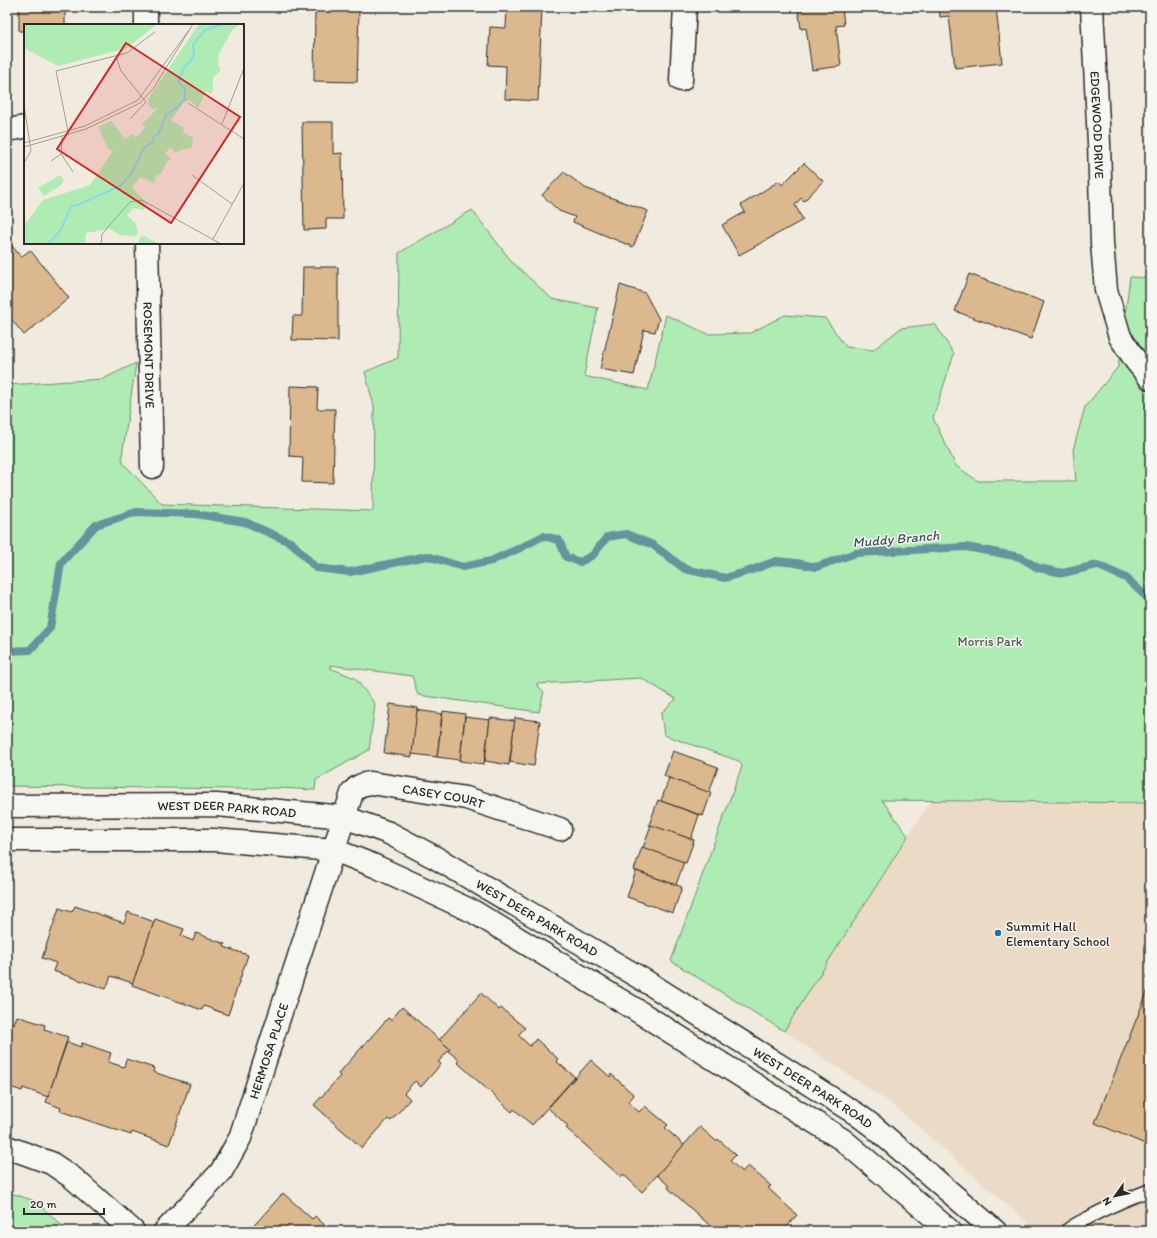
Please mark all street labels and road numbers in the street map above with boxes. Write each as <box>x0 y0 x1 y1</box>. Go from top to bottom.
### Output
street label: EDGEWOOD DRIVE <box>1088 71 1108 179</box>
street label: ROSEMONT DRIVE <box>141 301 158 408</box>
street label: CASEY COURT <box>401 781 487 811</box>
street label: WEST DEER PARK ROAD <box>157 797 297 820</box>
street label: WEST DEER PARK ROAD <box>473 876 601 959</box>
street label: HERMOSA PLACE <box>246 1001 291 1101</box>
street label: WEST DEER PARK ROAD <box>751 1043 876 1131</box>

